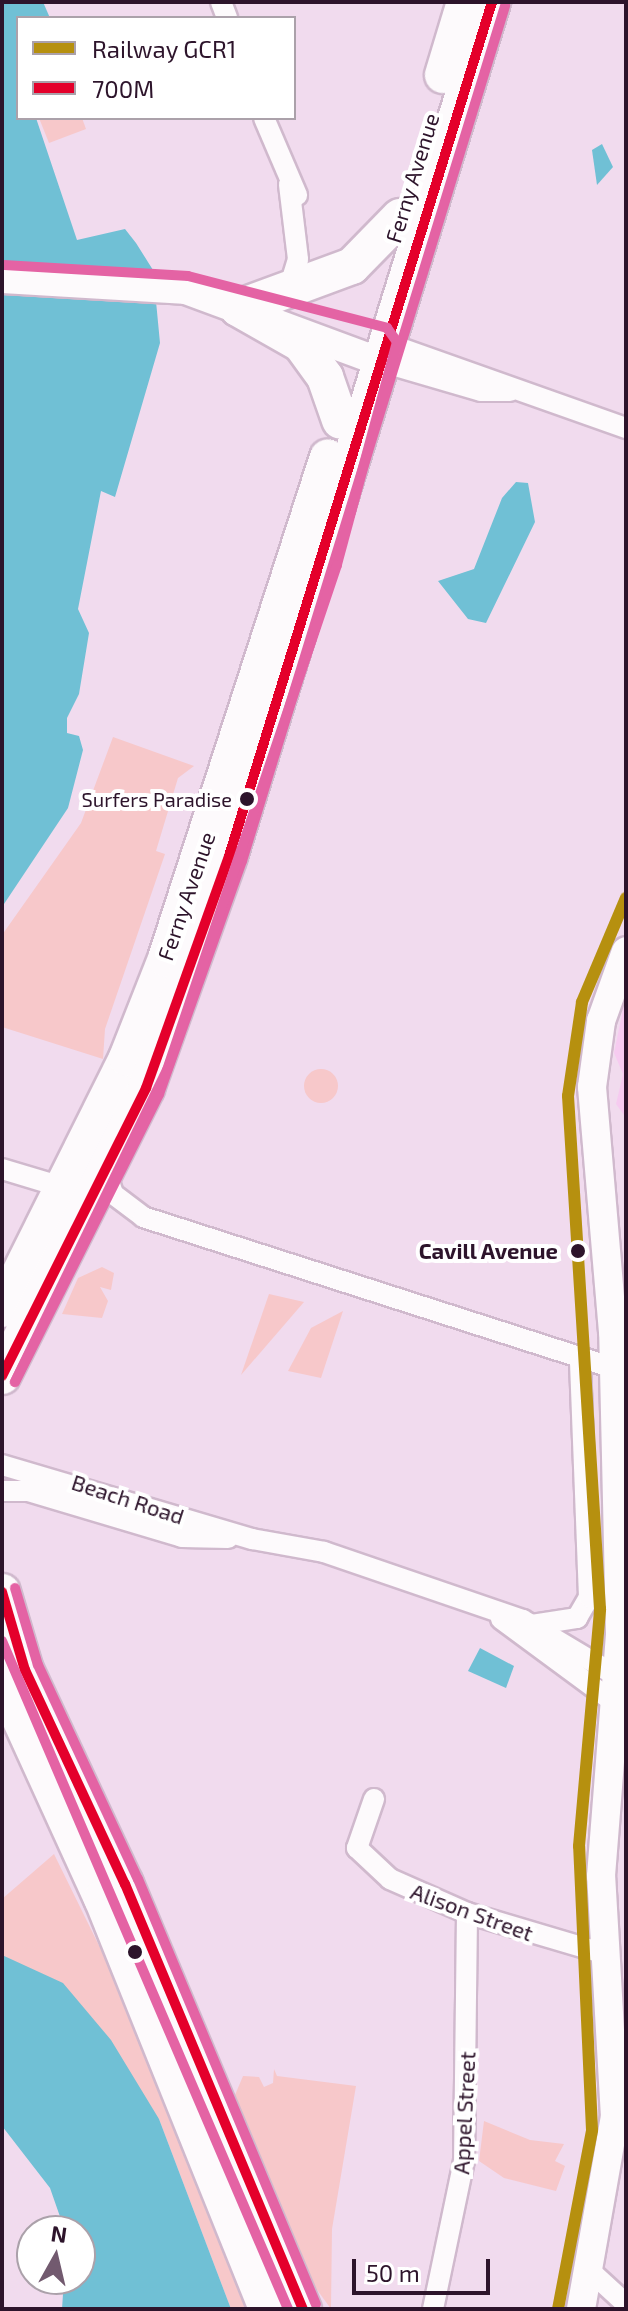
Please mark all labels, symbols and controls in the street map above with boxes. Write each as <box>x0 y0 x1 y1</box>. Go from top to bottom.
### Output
legend <box>16 16 296 120</box>
text: Railway GCR1 <box>92 34 236 63</box>
text: 700M <box>92 74 154 103</box>
street label: Ferny Avenue <box>380 109 444 247</box>
place label: Surfers Paradise <box>82 787 232 811</box>
marker: Surfers Paradise <box>239 791 255 807</box>
street label: Ferny Avenue <box>152 828 220 964</box>
place label: Cavill Avenue <box>418 1238 558 1264</box>
marker: Cavill Avenue <box>565 1238 591 1264</box>
street label: Beach Road <box>68 1468 188 1530</box>
street label: Alison Street <box>407 1878 537 1946</box>
unlabelled marker <box>127 1944 143 1960</box>
street label: Appel Street <box>448 2051 480 2175</box>
north arrow <box>16 2215 96 2295</box>
text: N <box>49 2219 69 2247</box>
scale bar <box>356 2243 494 2293</box>
text: 50 m <box>366 2258 420 2287</box>

